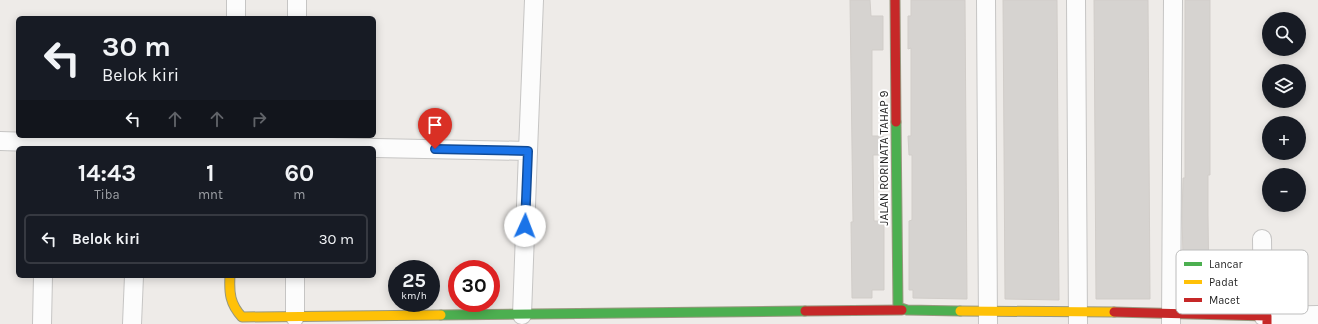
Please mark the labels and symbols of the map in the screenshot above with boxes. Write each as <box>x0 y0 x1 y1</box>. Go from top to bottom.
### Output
street label: JALAN RORINATA TAHAP 9 <box>877 91 891 225</box>
pin <box>418 108 452 149</box>
position arrow <box>504 205 546 247</box>
legend <box>1176 250 1308 314</box>
text: Lancar <box>1209 258 1243 271</box>
speed limit sign: 30 <box>448 260 500 312</box>
text: Padat <box>1209 276 1238 289</box>
text: Macet <box>1209 294 1240 307</box>

